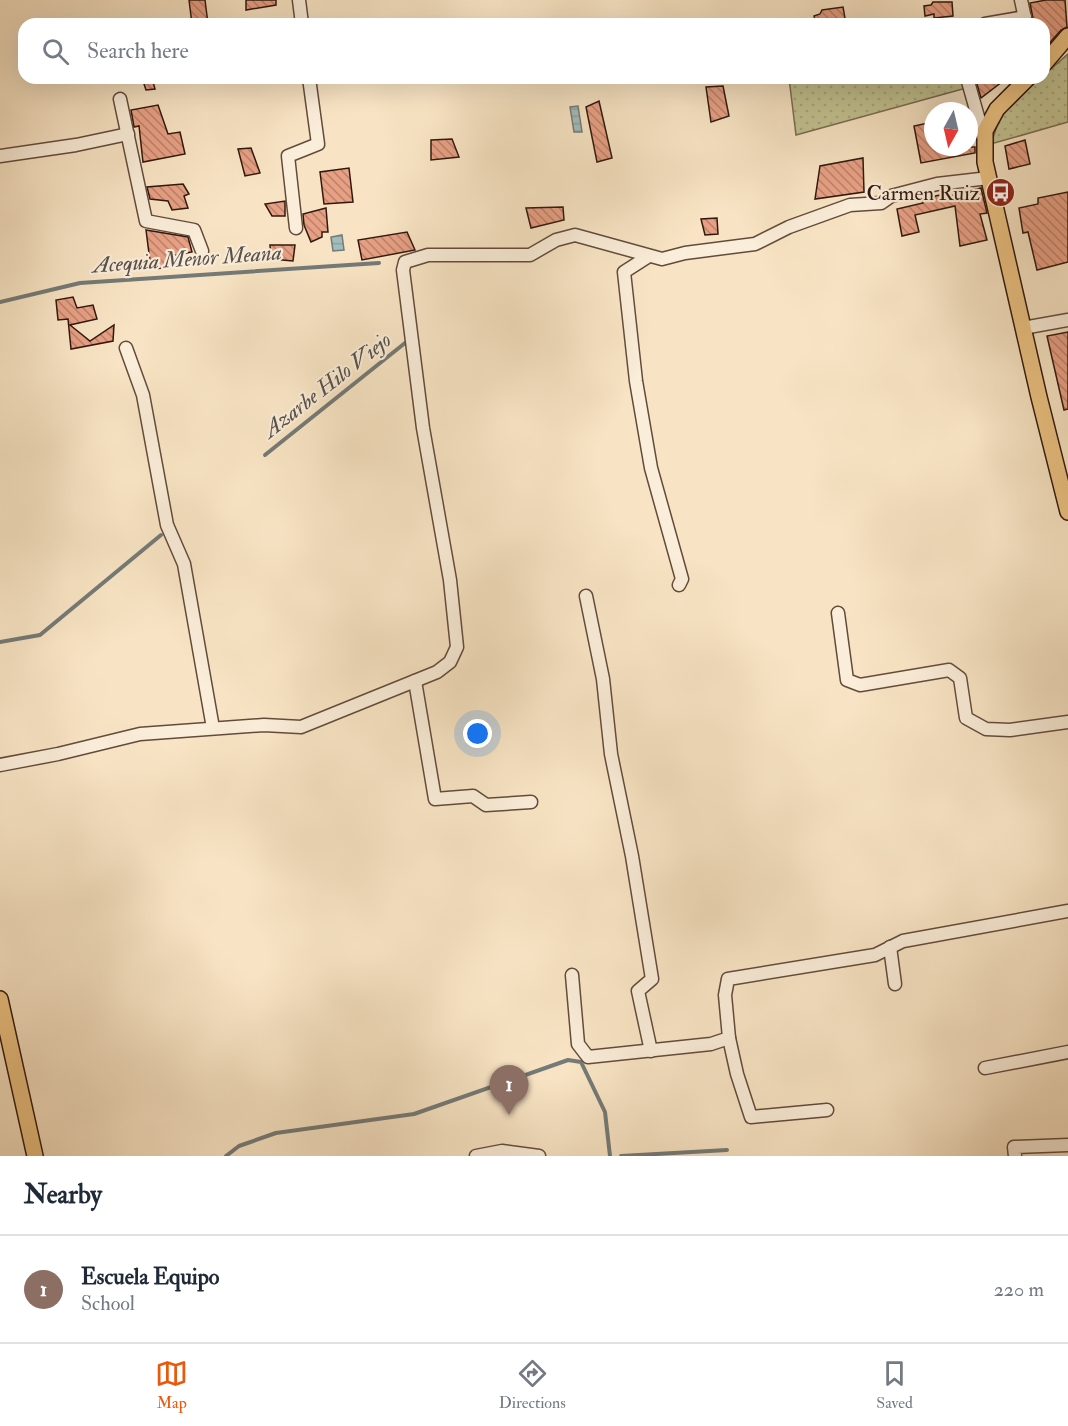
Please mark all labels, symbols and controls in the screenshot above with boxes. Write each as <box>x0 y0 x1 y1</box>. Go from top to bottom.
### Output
search box <box>18 18 1050 84</box>
icon: search <box>39 35 72 68</box>
text: Search here <box>87 37 189 65</box>
north arrow <box>924 102 978 156</box>
bus stop icon: Carmen Ruiz <box>985 177 1017 209</box>
place label: Carmen Ruiz <box>867 180 980 207</box>
water label: Acequia Menor Meana <box>89 238 283 280</box>
water label: Azarbe Hilo Viejo <box>256 326 397 445</box>
your location <box>463 719 492 748</box>
pin: 1 <box>490 1066 528 1115</box>
text: Nearby <box>24 1179 102 1211</box>
text: Escuela Equipo <box>81 1263 219 1291</box>
text: 1 <box>40 1277 47 1302</box>
text: 220 m <box>994 1277 1044 1302</box>
text: School <box>81 1291 135 1316</box>
tab: Map <box>155 1357 188 1413</box>
tab: Directions <box>499 1357 566 1413</box>
tab: Saved <box>876 1357 913 1413</box>

